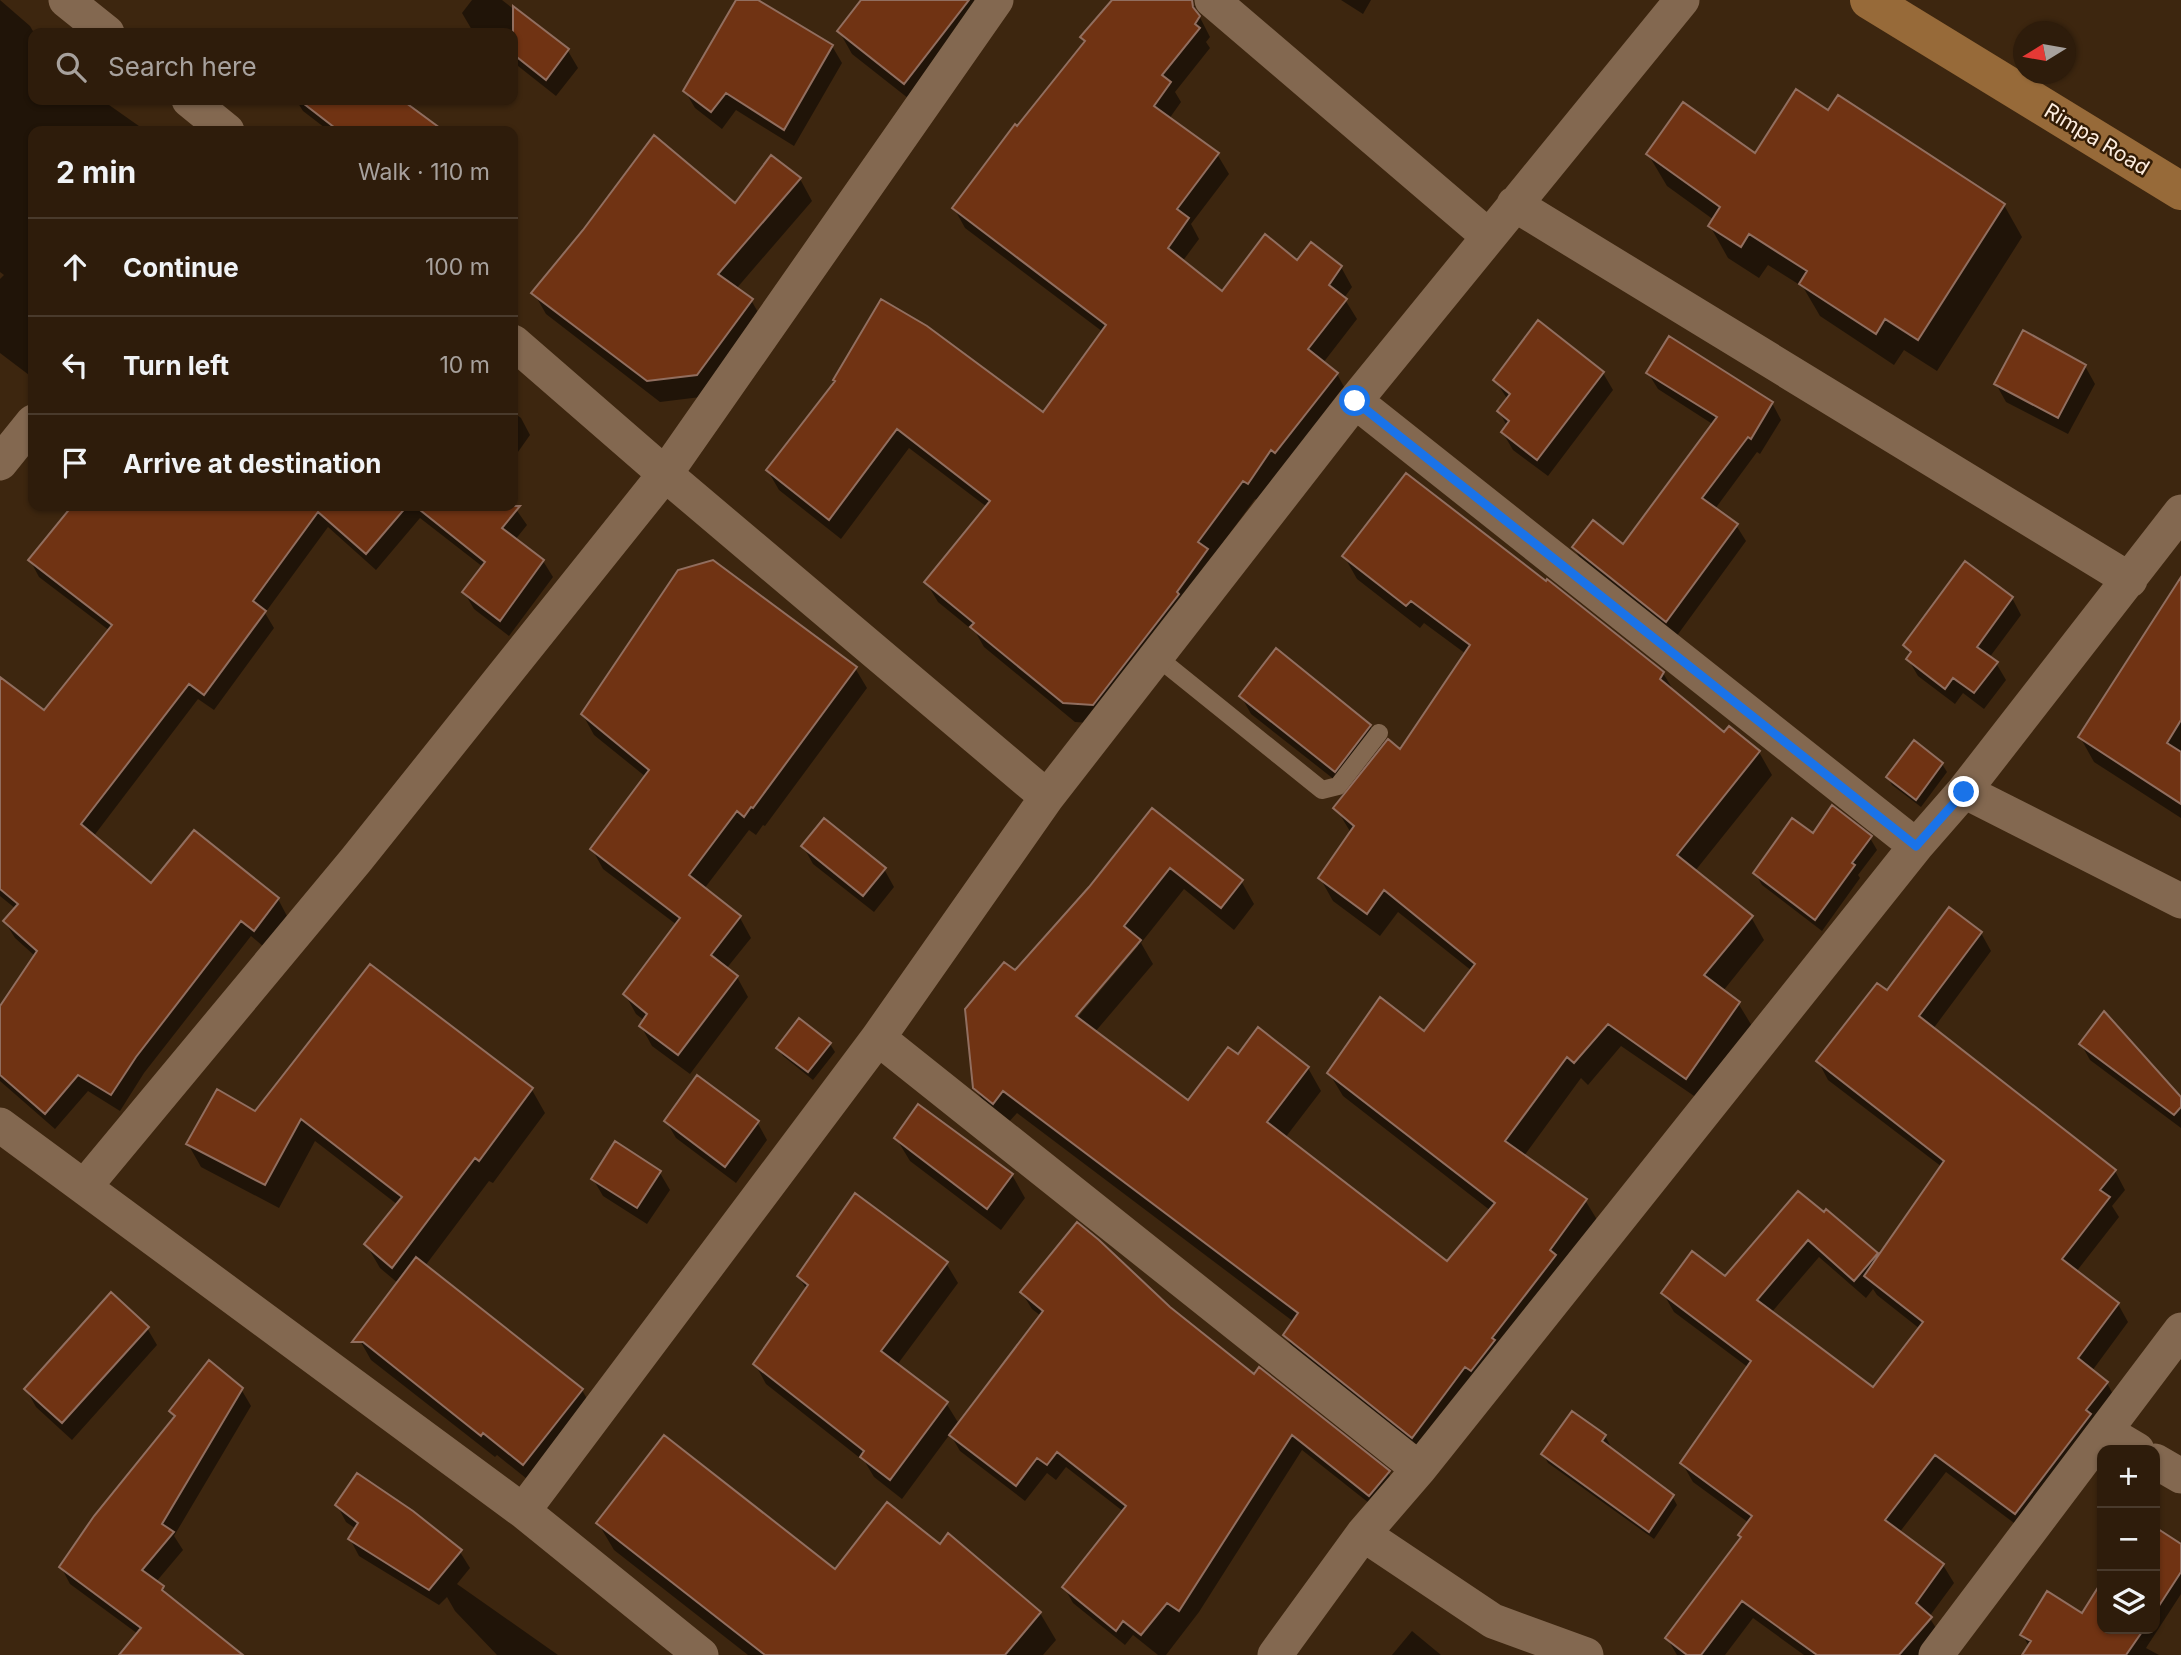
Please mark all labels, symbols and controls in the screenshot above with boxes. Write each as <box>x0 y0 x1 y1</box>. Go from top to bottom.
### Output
north arrow <box>2013 21 2076 84</box>
search box <box>28 28 518 105</box>
icon: search <box>52 48 90 86</box>
text: Search here <box>108 51 257 82</box>
street label: Rimpa Road <box>2040 98 2154 180</box>
text: 2 min <box>56 154 136 190</box>
text: Walk · 110 m <box>358 158 490 186</box>
icon: ahead <box>56 248 94 286</box>
text: Continue <box>123 252 239 283</box>
text: 100 m <box>425 253 490 281</box>
icon: left <box>56 346 94 384</box>
text: Turn left <box>123 350 229 381</box>
text: 10 m <box>440 351 490 379</box>
route start <box>1339 385 1370 416</box>
icon: arrive <box>56 444 94 482</box>
text: Arrive at destination <box>123 448 382 479</box>
route end <box>1948 776 1979 807</box>
map controls <box>2097 1445 2160 1634</box>
button: + <box>2097 1445 2160 1508</box>
button: − <box>2097 1508 2160 1571</box>
button: layers <box>2097 1571 2160 1634</box>

